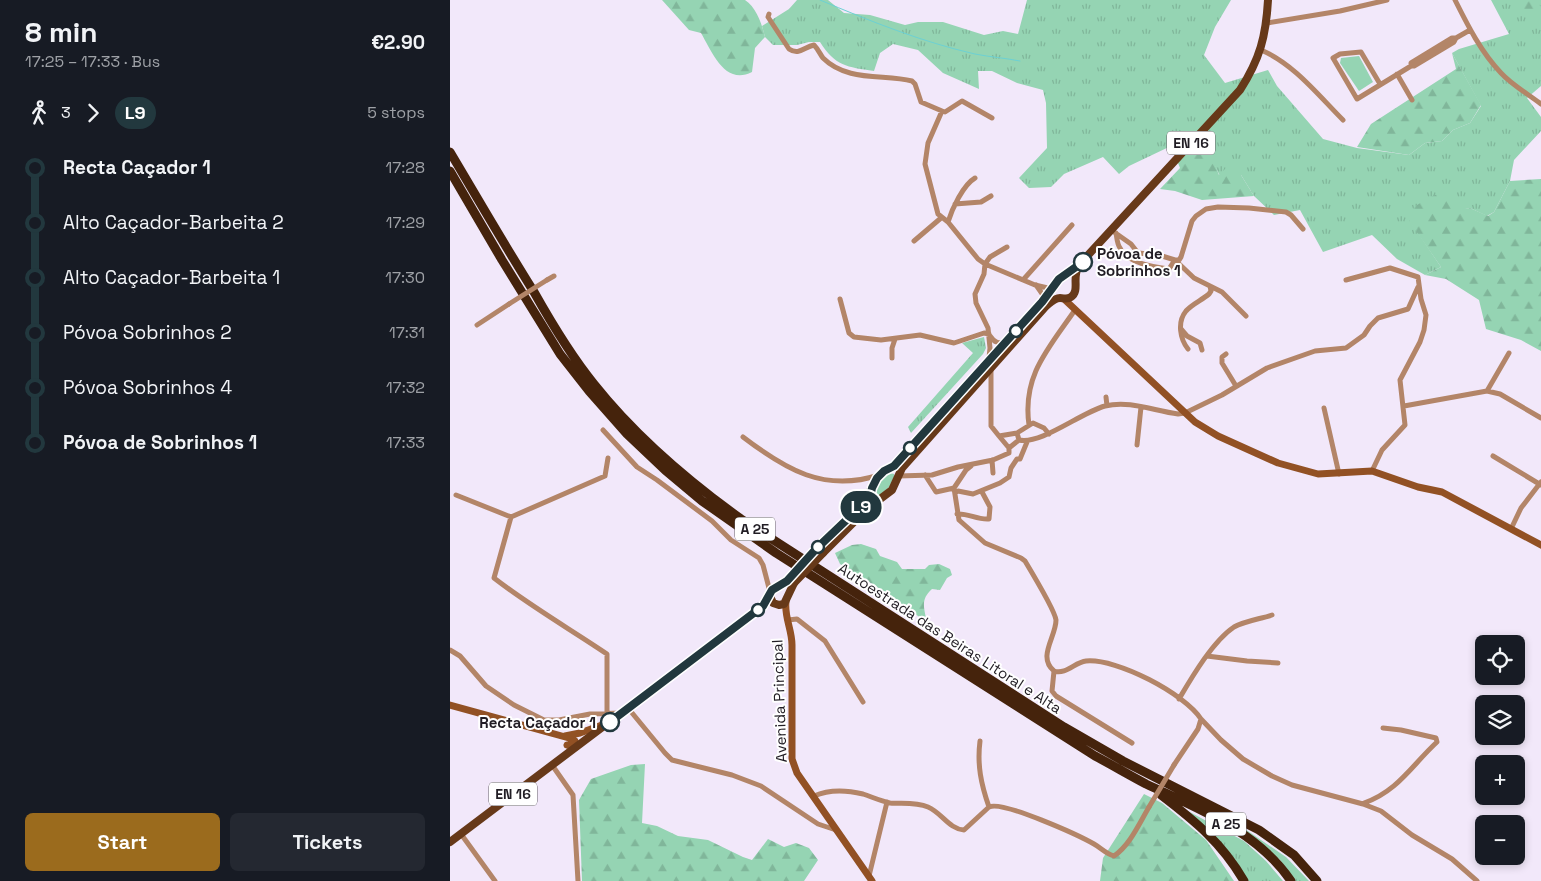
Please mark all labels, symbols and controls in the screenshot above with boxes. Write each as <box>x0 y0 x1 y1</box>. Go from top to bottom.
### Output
text: 8 min <box>25 14 98 50</box>
text: €2.90 <box>371 30 425 55</box>
text: 17:25 – 17:33 · Bus <box>25 51 160 72</box>
icon: walk <box>25 99 53 127</box>
icon: forward <box>79 99 107 127</box>
text: L9 <box>125 101 146 124</box>
text: 3 <box>61 102 71 123</box>
text: 5 stops <box>367 102 425 123</box>
road number: EN 16 <box>1167 132 1215 154</box>
text: Recta Caçador 1 <box>63 155 211 180</box>
text: 17:28 <box>386 157 425 178</box>
text: Alto Caçador-Barbeita 2 <box>63 210 284 235</box>
text: 17:29 <box>386 212 425 233</box>
place label: Póvoa de Sobrinhos 1 <box>1097 244 1181 280</box>
marker: Póvoa de Sobrinhos 1 <box>1073 252 1093 272</box>
text: Alto Caçador-Barbeita 1 <box>63 265 280 290</box>
text: 17:30 <box>385 267 425 288</box>
text: Póvoa Sobrinhos 2 <box>63 320 232 345</box>
text: 17:31 <box>389 322 425 343</box>
unlabelled marker <box>1009 324 1023 338</box>
text: Póvoa Sobrinhos 4 <box>63 375 232 400</box>
text: 17:32 <box>386 377 425 398</box>
text: Póvoa de Sobrinhos 1 <box>63 430 257 455</box>
text: 17:33 <box>386 432 425 453</box>
unlabelled marker <box>903 441 917 455</box>
line badge: L9 <box>838 491 884 523</box>
text: L9 <box>851 495 871 518</box>
road number: A 25 <box>735 518 775 540</box>
unlabelled marker <box>811 540 825 554</box>
street label: Autoestrada das Beiras Litoral e Alta <box>835 559 1066 718</box>
unlabelled marker <box>751 603 765 617</box>
map controls <box>1475 635 1525 865</box>
button: locate <box>1475 635 1525 685</box>
street label: Avenida Principal <box>767 639 791 763</box>
button: layers <box>1475 695 1525 745</box>
marker: Recta Caçador 1 <box>600 712 620 732</box>
place label: Recta Caçador 1 <box>479 713 596 732</box>
button: + <box>1475 755 1525 805</box>
road number: EN 16 <box>489 782 537 806</box>
road number: A 25 <box>1206 812 1246 836</box>
button: Start <box>25 813 220 871</box>
button: Tickets <box>230 813 425 871</box>
button: − <box>1475 815 1525 865</box>

